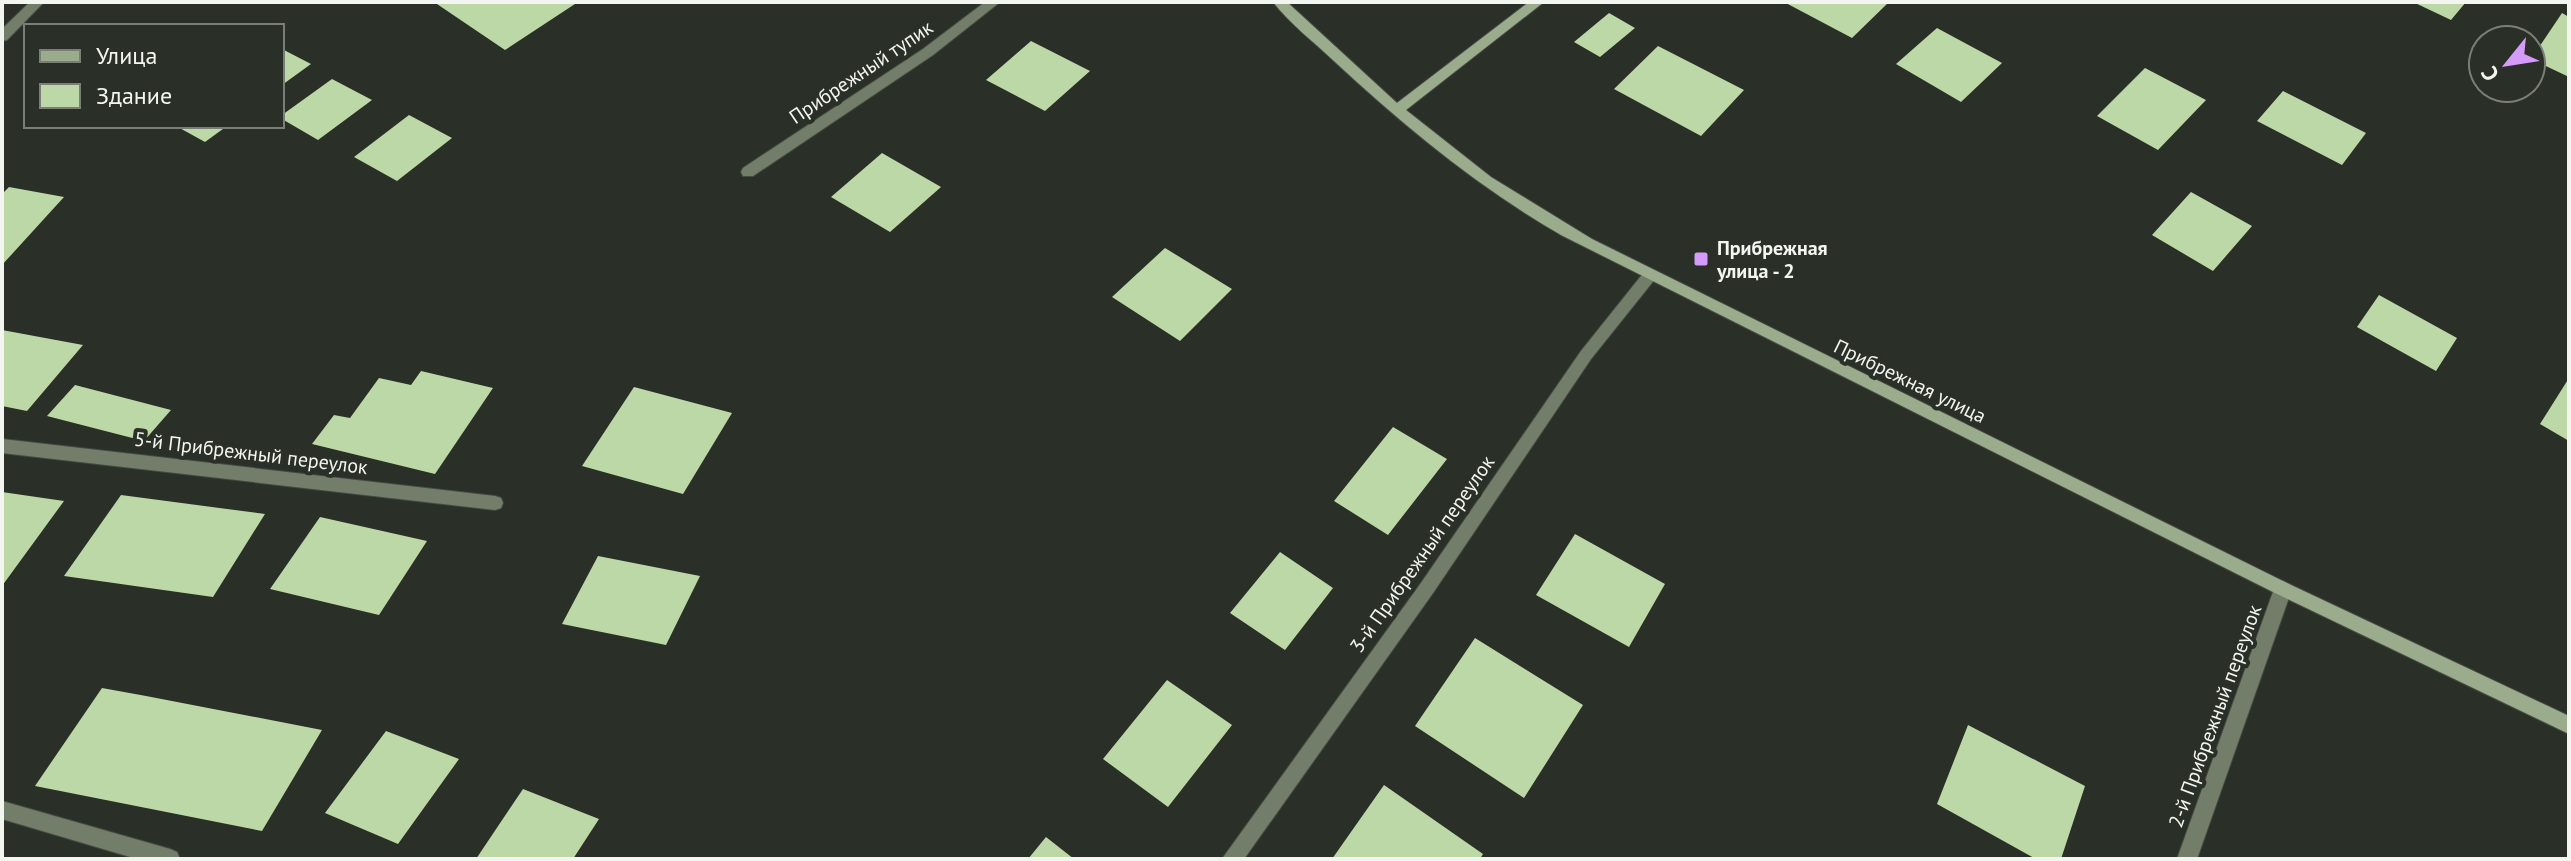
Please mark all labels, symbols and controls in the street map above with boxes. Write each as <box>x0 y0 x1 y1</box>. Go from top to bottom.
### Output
street label: Прибрежный тупик <box>784 14 938 130</box>
legend <box>24 24 284 128</box>
north arrow <box>2467 24 2547 104</box>
text: Улица <box>96 40 157 71</box>
text: С <box>2474 62 2505 86</box>
text: Здание <box>96 80 172 111</box>
place label: Прибрежная улица - 2 <box>1716 235 1828 284</box>
marker: Прибрежная улица - 2 <box>1692 250 1710 268</box>
street label: Прибрежная улица <box>1830 333 1990 429</box>
street label: 5-й Прибрежный переулок <box>133 426 370 480</box>
street label: 3-й Прибрежный переулок <box>1344 450 1500 658</box>
street label: 2-й Прибрежный переулок <box>2163 601 2268 831</box>

